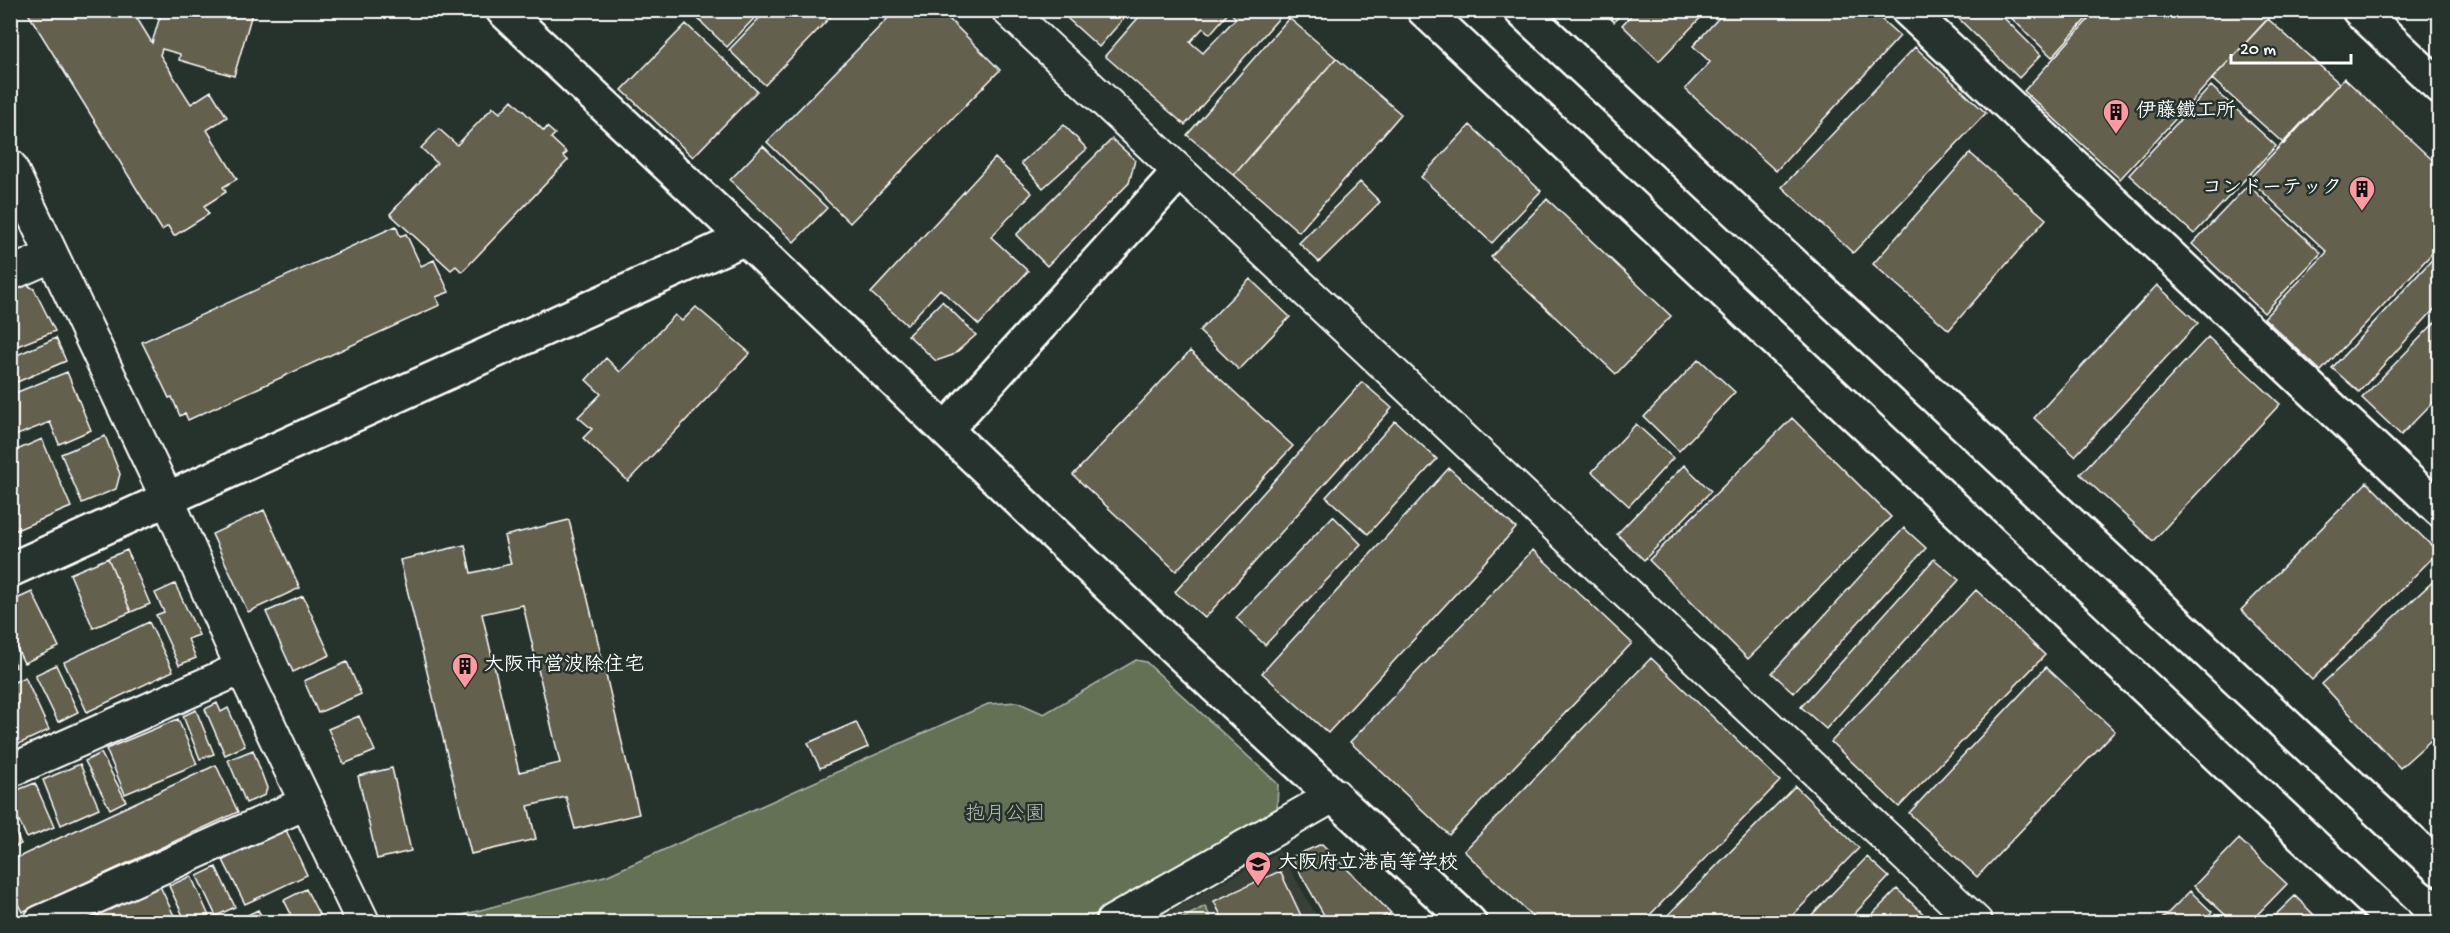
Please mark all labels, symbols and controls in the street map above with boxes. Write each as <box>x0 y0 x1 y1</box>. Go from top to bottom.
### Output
scale bar <box>2231 27 2351 65</box>
text: 20 m <box>2240 40 2276 61</box>
building icon: 伊藤鐵工所 <box>2101 97 2131 135</box>
place label: 伊藤鐵工所 <box>2136 99 2236 124</box>
building icon: コンドーテック <box>2347 174 2377 212</box>
place label: コンドーテック <box>2202 178 2342 201</box>
building icon: 大阪市営波除住宅 <box>450 651 480 689</box>
place label: 大阪市営波除住宅 <box>484 653 644 678</box>
park label: 抱月公園 <box>965 803 1045 827</box>
school or university icon: 大阪府立港高等学校 <box>1243 849 1273 887</box>
place label: 大阪府立港高等学校 <box>1278 851 1458 876</box>

